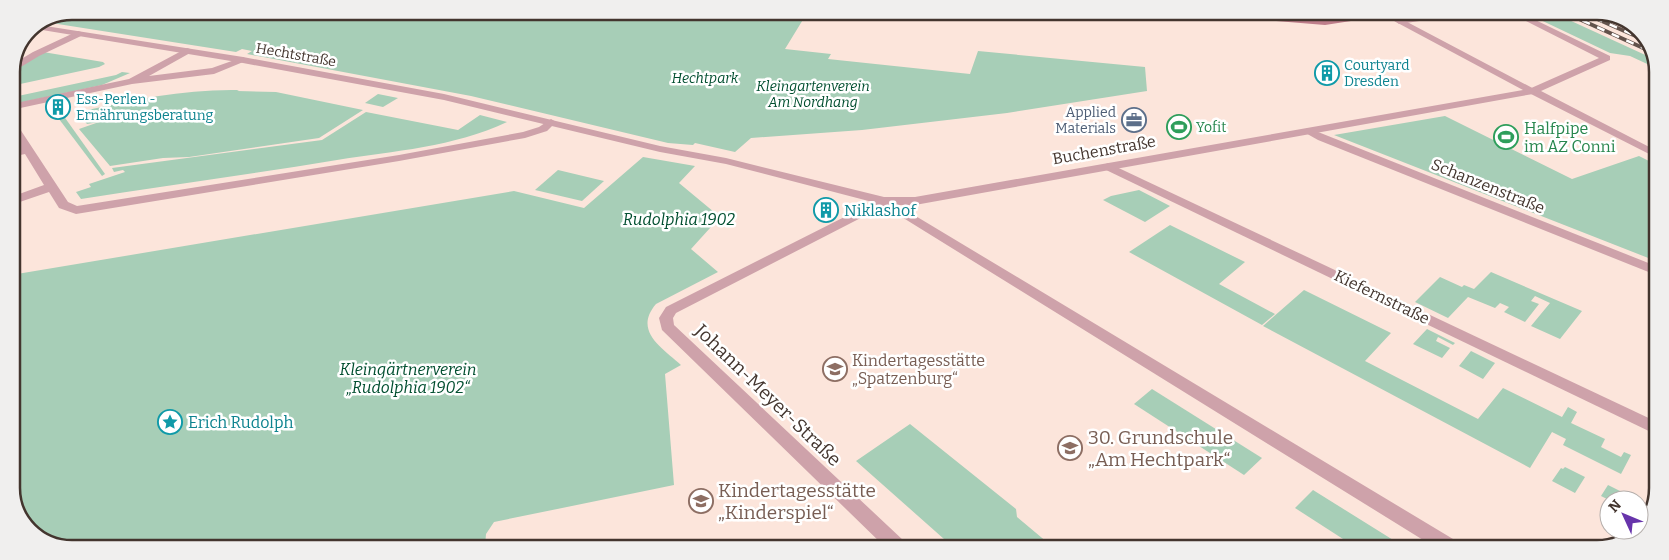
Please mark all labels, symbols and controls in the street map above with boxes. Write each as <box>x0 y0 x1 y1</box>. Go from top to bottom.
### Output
street label: Hechtstraße <box>255 40 337 70</box>
place label: Courtyard Dresden <box>1344 57 1409 90</box>
building icon: Courtyard Dresden <box>1314 60 1340 86</box>
park label: Hechtpark <box>672 70 739 87</box>
park label: Kleingartenverein Am Nordhang <box>756 78 870 111</box>
place label: Ess-Perlen - Ernährungsberatung <box>76 91 214 124</box>
building icon: Ess-Perlen - Ernährungsberatung <box>45 94 71 120</box>
place label: Applied Materials <box>1055 104 1116 137</box>
office icon: Applied Materials <box>1121 107 1147 133</box>
sports icon: Yofit <box>1166 114 1192 140</box>
place label: Yofit <box>1196 119 1226 136</box>
place label: Halfpipe im AZ Conni <box>1524 119 1616 156</box>
sports icon: Halfpipe im AZ Conni <box>1493 124 1519 150</box>
street label: Buchenstraße <box>1051 132 1157 168</box>
street label: Schanzenstraße <box>1429 155 1547 217</box>
building icon: Niklashof <box>813 197 839 223</box>
place label: Niklashof <box>844 201 917 220</box>
park label: Rudolphia 1902 <box>623 210 736 229</box>
street label: Kiefernstraße <box>1331 266 1433 328</box>
street label: Johann-Meyer-Straße <box>689 318 846 471</box>
place label: Kindertagesstätte „Spatzenburg“ <box>852 351 985 388</box>
school or university icon: Kindertagesstätte „Spatzenburg“ <box>822 356 848 382</box>
park label: Kleingärtnerverein „Rudolphia 1902“ <box>339 360 477 397</box>
place icon: Erich Rudolph <box>157 409 183 435</box>
place label: Erich Rudolph <box>188 413 293 432</box>
place label: 30. Grundschule „Am Hechtpark“ <box>1088 426 1233 471</box>
school or university icon: 30. Grundschule „Am Hechtpark“ <box>1057 435 1083 461</box>
place label: Kindertagesstätte „Kinderspiel“ <box>718 479 876 524</box>
school or university icon: Kindertagesstätte „Kinderspiel“ <box>688 488 714 514</box>
north arrow <box>1599 490 1649 540</box>
text: N <box>1605 496 1625 516</box>

